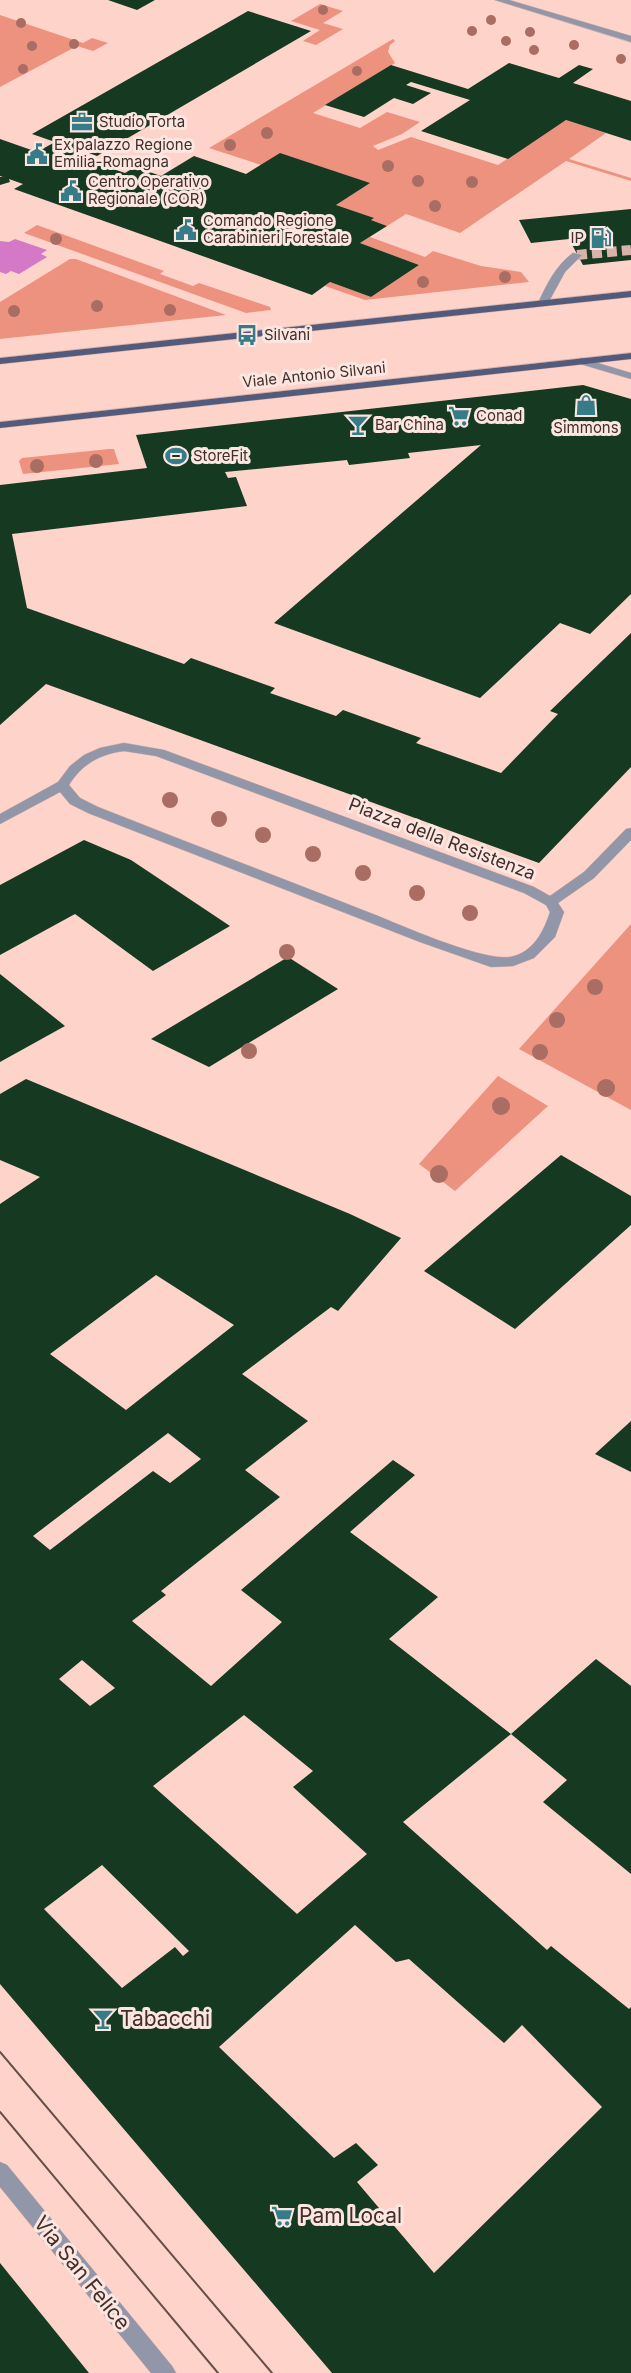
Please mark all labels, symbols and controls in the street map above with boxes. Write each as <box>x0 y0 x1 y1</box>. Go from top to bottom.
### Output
office icon: Studio Torta <box>70 110 94 134</box>
place label: Studio Torta <box>99 112 185 131</box>
place label: Ex palazzo Regione Emilia-Romagna <box>54 135 192 171</box>
public building icon: Ex palazzo Regione Emilia-Romagna <box>25 142 49 166</box>
place label: Centro Operativo Regionale (COR) <box>88 172 209 208</box>
public building icon: Centro Operativo Regionale (COR) <box>59 179 83 203</box>
place label: Comando Regione Carabinieri Forestale <box>203 211 349 247</box>
public building icon: Comando Regione Carabinieri Forestale <box>174 218 198 242</box>
fuel station icon: IP <box>589 226 613 250</box>
place label: IP <box>570 228 584 247</box>
bus stop icon: Silvani <box>235 323 259 347</box>
place label: Silvani <box>264 325 310 344</box>
street label: Viale Antonio Silvani <box>241 358 387 391</box>
shop icon: Simmons <box>574 393 598 417</box>
supermarket icon: Conad <box>447 404 471 428</box>
place label: Conad <box>476 406 522 425</box>
bar icon: Bar China <box>346 413 370 437</box>
place label: Bar China <box>375 415 444 434</box>
place label: Simmons <box>553 418 619 437</box>
sports icon: StoreFit <box>164 444 188 468</box>
place label: StoreFit <box>193 446 248 465</box>
street label: Piazza della Resistenza <box>346 793 539 884</box>
place label: Tabacchi <box>120 2006 210 2031</box>
bar icon: Tabacchi <box>91 2007 115 2031</box>
place label: Pam Local <box>299 2203 402 2228</box>
supermarket icon: Pam Local <box>270 2204 294 2228</box>
street label: Via San Felice <box>29 2211 136 2335</box>

